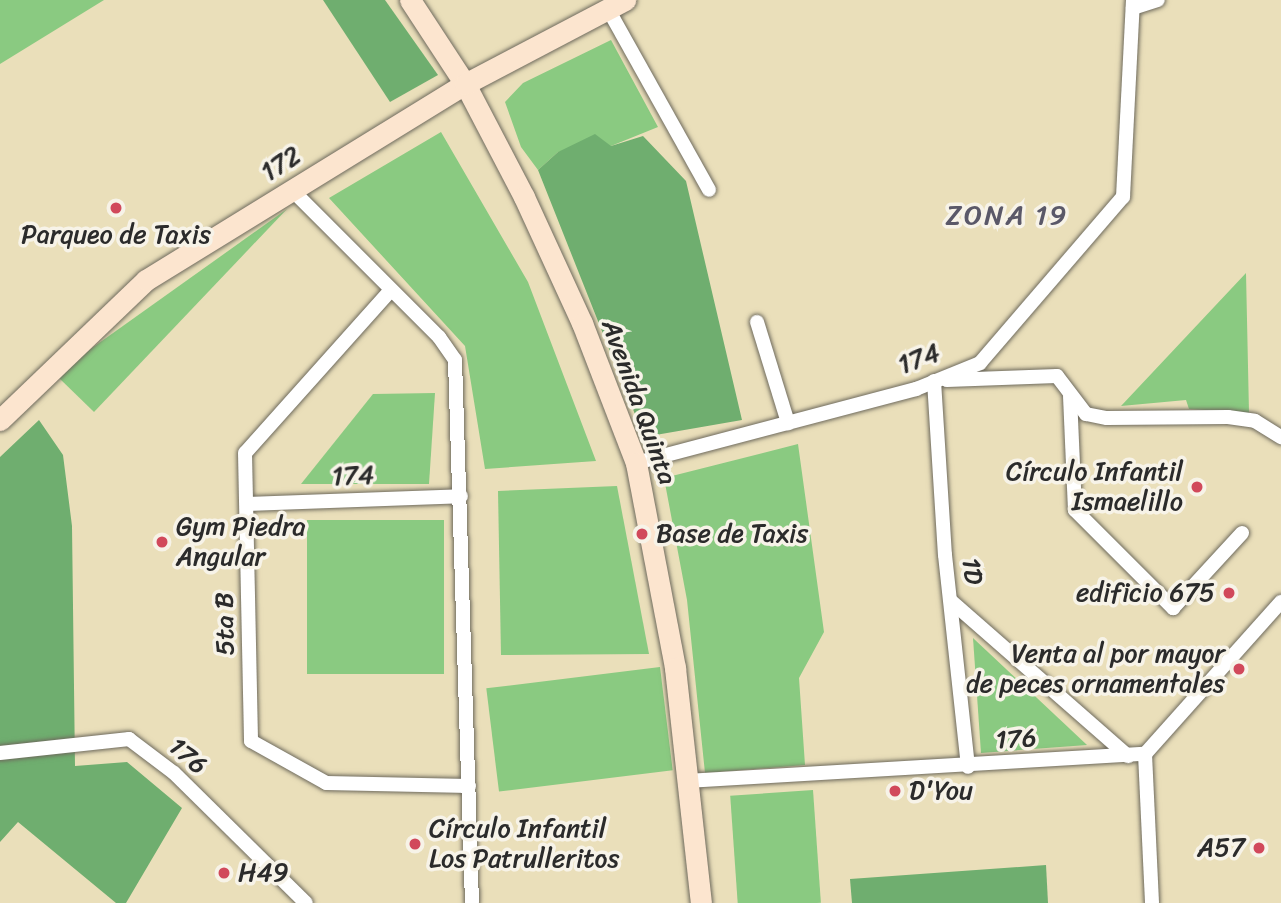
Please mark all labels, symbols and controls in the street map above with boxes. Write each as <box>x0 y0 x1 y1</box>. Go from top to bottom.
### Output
street label: 172 <box>255 140 307 188</box>
district label: ZONA 19 <box>946 198 1068 232</box>
marker: Parqueo de Taxis <box>108 200 124 216</box>
place label: Parqueo de Taxis <box>21 219 211 251</box>
street label: Avenida Quinta <box>595 315 683 489</box>
street label: 174 <box>894 337 944 381</box>
place label: Círculo Infantil Ismaelillo <box>1006 456 1183 518</box>
street label: 174 <box>331 460 375 492</box>
marker: Círculo Infantil Ismaelillo <box>1189 479 1205 495</box>
place label: Gym Piedra Angular <box>176 511 306 572</box>
place label: Base de Taxis <box>656 518 809 550</box>
marker: Base de Taxis <box>634 526 650 542</box>
marker: Gym Piedra Angular <box>154 534 170 550</box>
street label: 1D <box>955 556 989 586</box>
place label: edificio 675 <box>1076 577 1215 609</box>
marker: edificio 675 <box>1221 585 1237 601</box>
street label: 5ta B <box>209 592 241 656</box>
place label: Venta al por mayor de peces ornamentales <box>966 638 1225 700</box>
marker: Venta al por mayor de peces ornamentales <box>1231 661 1247 677</box>
street label: 176 <box>995 722 1037 756</box>
street label: 176 <box>162 731 214 781</box>
place label: D'You <box>909 775 973 807</box>
marker: D'You <box>887 783 903 799</box>
place label: Círculo Infantil Los Patrulleritos <box>429 813 619 874</box>
place label: A57 <box>1197 832 1245 864</box>
marker: Círculo Infantil Los Patrulleritos <box>407 836 423 852</box>
marker: A57 <box>1251 840 1267 856</box>
place label: H49 <box>238 857 289 889</box>
marker: H49 <box>216 865 232 881</box>

